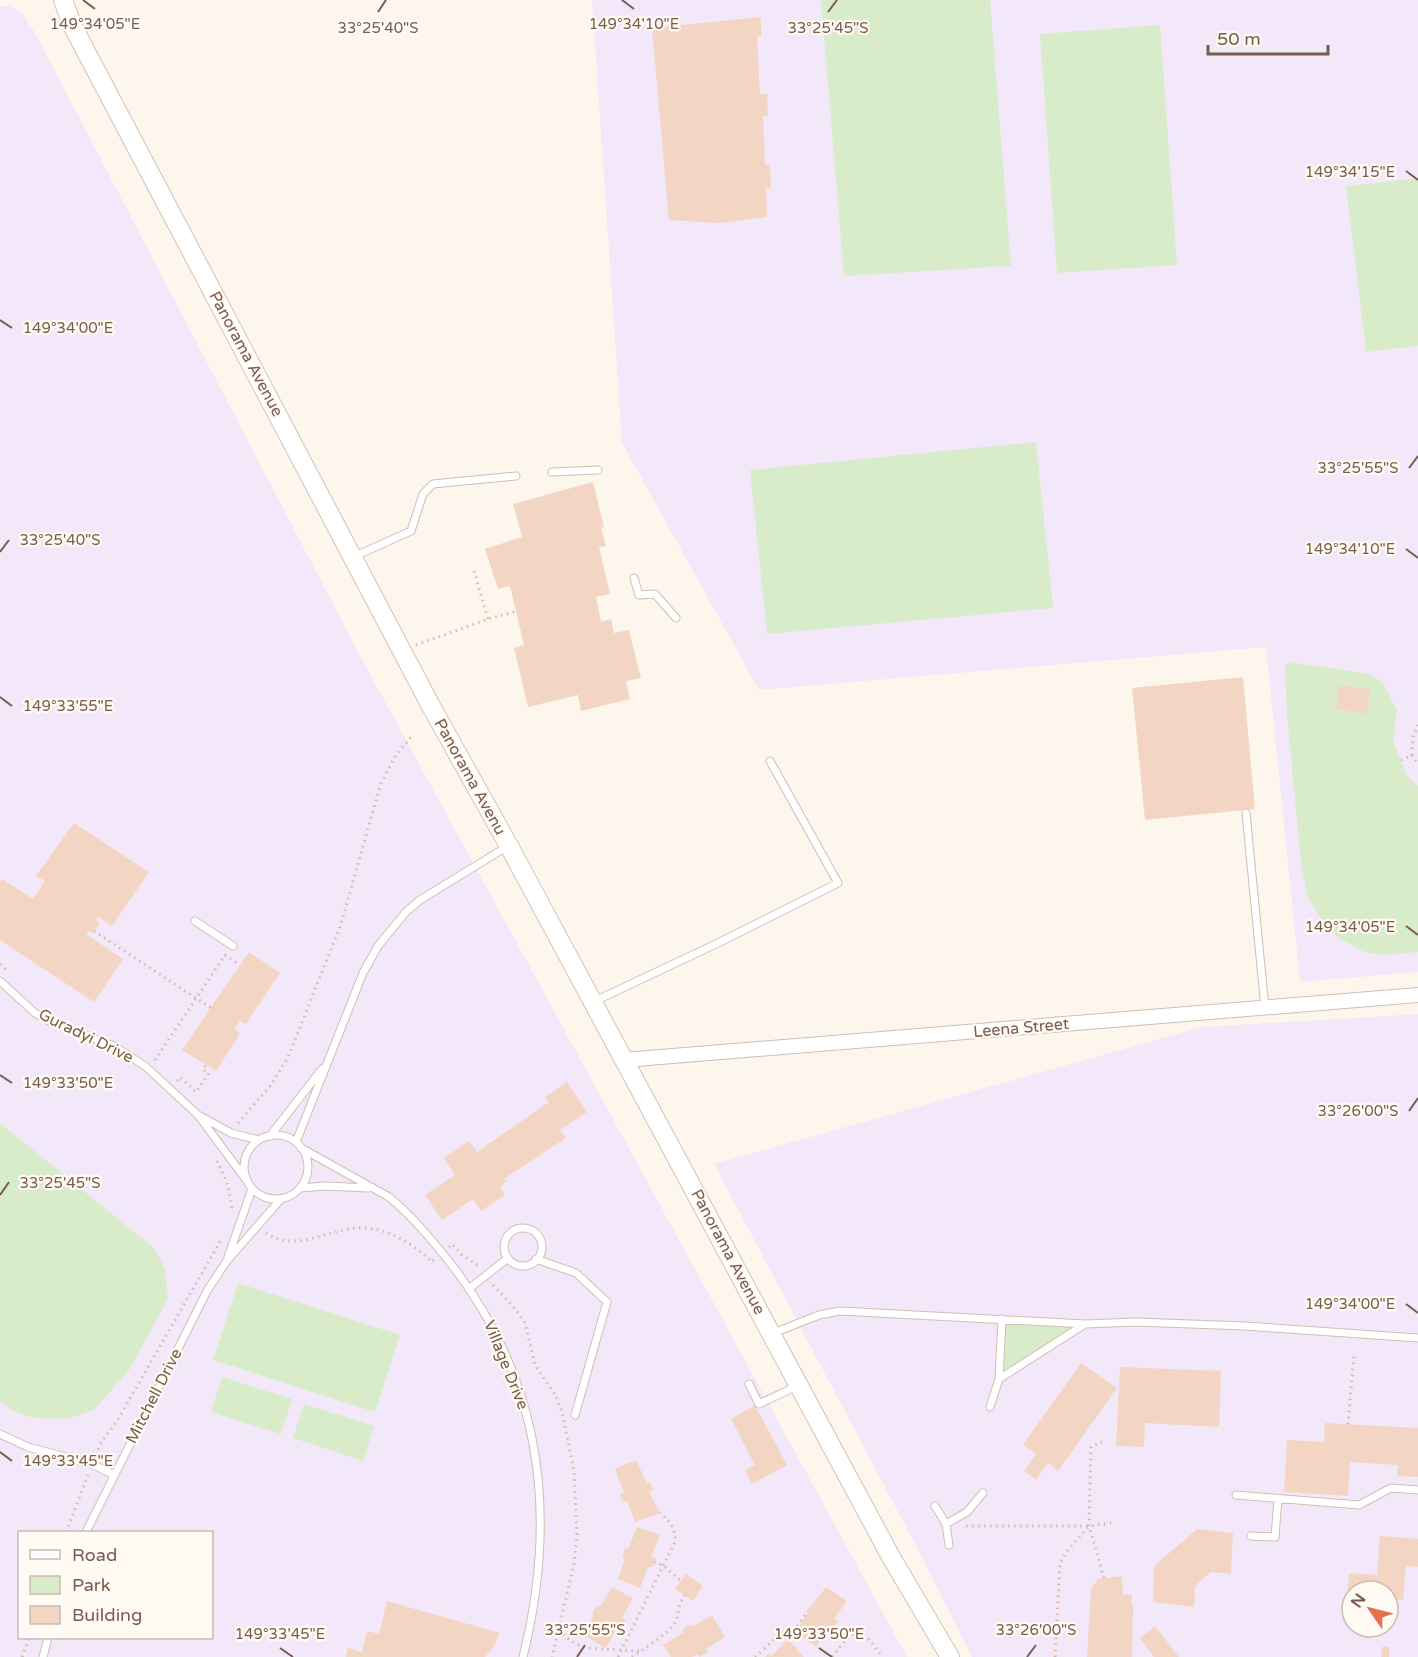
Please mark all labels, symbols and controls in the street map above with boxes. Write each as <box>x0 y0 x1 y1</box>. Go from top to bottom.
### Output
text: 149°34'05"E <box>50 15 140 33</box>
text: 149°34'10"E <box>589 15 679 33</box>
scale bar <box>1208 18 1328 56</box>
text: 33°25'40"S <box>338 19 418 37</box>
text: 33°25'45"S <box>788 19 868 37</box>
text: 50 m <box>1217 28 1261 50</box>
text: 149°34'15"E <box>1305 163 1395 181</box>
street label: Panorama Avenue <box>205 288 287 420</box>
text: 149°34'00"E <box>23 319 113 337</box>
text: 33°25'55"S <box>1318 459 1398 477</box>
text: 33°25'40"S <box>20 531 100 549</box>
text: 149°34'10"E <box>1305 540 1395 558</box>
text: 149°33'55"E <box>23 697 113 715</box>
street label: Panorama Avenu <box>430 715 510 839</box>
text: 149°34'05"E <box>1305 918 1395 936</box>
street label: Guradyi Drive <box>35 1004 137 1068</box>
street label: Leena Street <box>972 1014 1070 1042</box>
text: 149°33'50"E <box>23 1074 113 1092</box>
text: 33°26'00"S <box>1318 1102 1398 1120</box>
text: 33°25'45"S <box>20 1174 100 1192</box>
street label: Panorama Avenue <box>687 1186 769 1318</box>
text: 149°34'00"E <box>1305 1295 1395 1313</box>
street label: Village Drive <box>479 1317 533 1413</box>
street label: Mitchell Drive <box>121 1345 187 1447</box>
text: 149°33'45"E <box>23 1452 113 1470</box>
legend <box>18 1531 213 1639</box>
text: Road <box>72 1544 117 1566</box>
text: Park <box>72 1574 111 1596</box>
north arrow <box>1340 1579 1400 1639</box>
text: N <box>1347 1590 1370 1612</box>
text: Building <box>72 1604 142 1626</box>
text: 33°25'55"S <box>545 1621 625 1639</box>
text: 33°26'00"S <box>996 1621 1076 1639</box>
text: 149°33'45"E <box>235 1625 325 1643</box>
text: 149°33'50"E <box>774 1625 864 1643</box>

